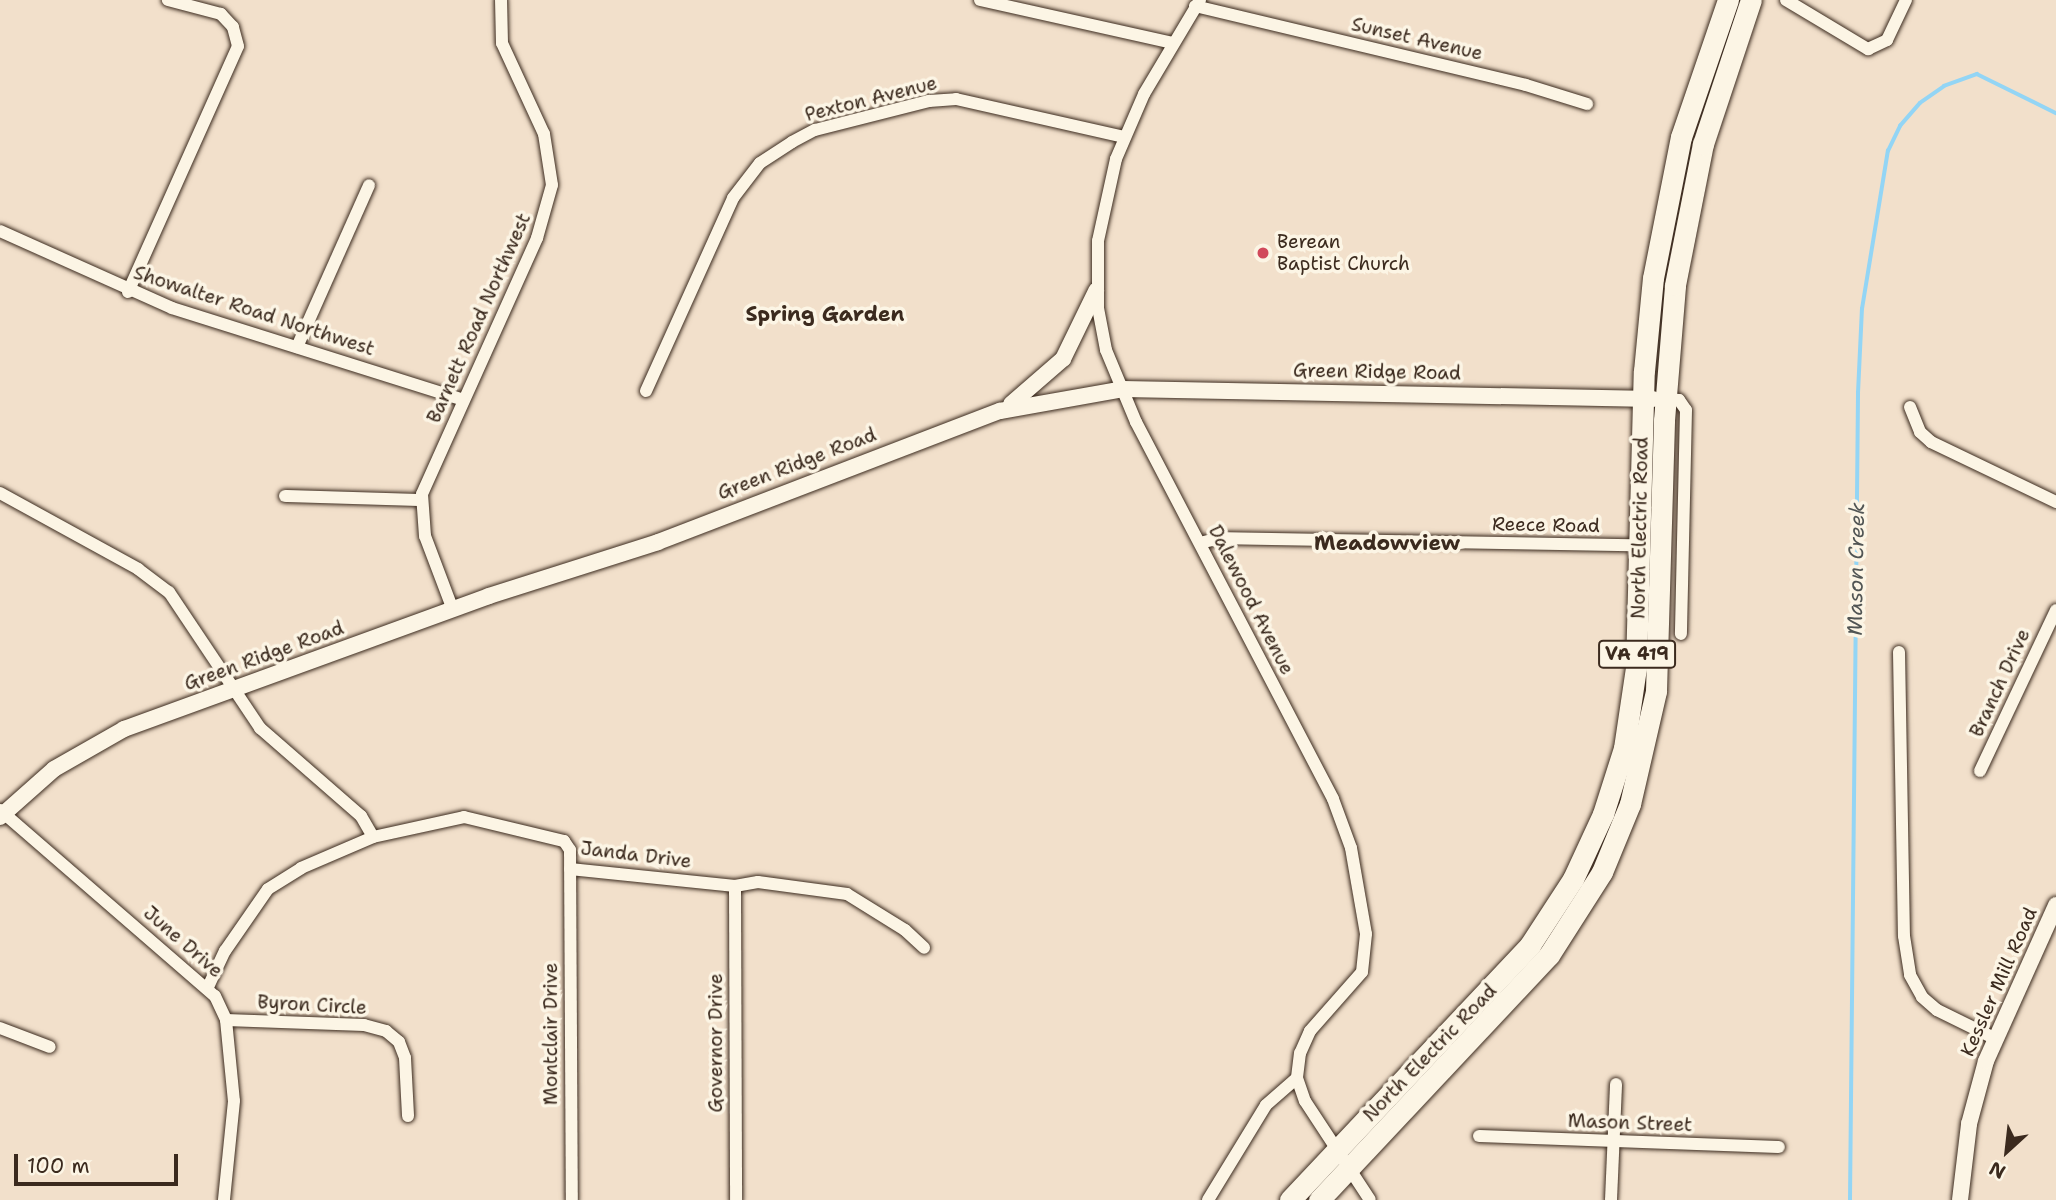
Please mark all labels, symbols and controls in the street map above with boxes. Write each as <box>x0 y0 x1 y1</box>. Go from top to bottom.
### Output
street label: Sunset Avenue <box>1349 13 1485 65</box>
street label: Pexton Avenue <box>803 72 939 126</box>
street label: Barnett Road Northwest <box>422 210 536 426</box>
place label: Berean Baptist Church <box>1277 231 1410 275</box>
marker: Berean Baptist Church <box>1255 245 1271 261</box>
street label: Showalter Road Northwest <box>131 261 377 361</box>
district label: Spring Garden <box>746 301 904 327</box>
street label: Green Ridge Road <box>1293 359 1461 385</box>
street label: Green Ridge Road <box>714 423 880 505</box>
street label: North Electric Road <box>1627 437 1653 619</box>
water label: Mason Creek <box>1842 502 1870 636</box>
street label: Reece Road <box>1492 513 1600 537</box>
street label: Dalewood Avenue <box>1203 521 1299 679</box>
district label: Meadowview <box>1314 530 1460 556</box>
street label: Green Ridge Road <box>181 617 347 695</box>
street label: Branch Drive <box>1965 625 2035 741</box>
road number: VA 419 <box>1597 640 1677 668</box>
street label: Janda Drive <box>579 837 693 873</box>
street label: June Drive <box>139 901 227 983</box>
street label: Kessler Mill Road <box>1956 904 2042 1060</box>
street label: Montclair Drive <box>540 963 562 1105</box>
street label: Governor Drive <box>705 973 727 1113</box>
street label: North Electric Road <box>1358 979 1502 1127</box>
street label: Byron Circle <box>257 991 367 1019</box>
street label: Mason Street <box>1567 1109 1693 1137</box>
north arrow <box>1972 1116 2042 1186</box>
scale bar <box>18 1140 182 1184</box>
text: 100 m <box>27 1152 90 1180</box>
text: N <box>1985 1156 2010 1185</box>

